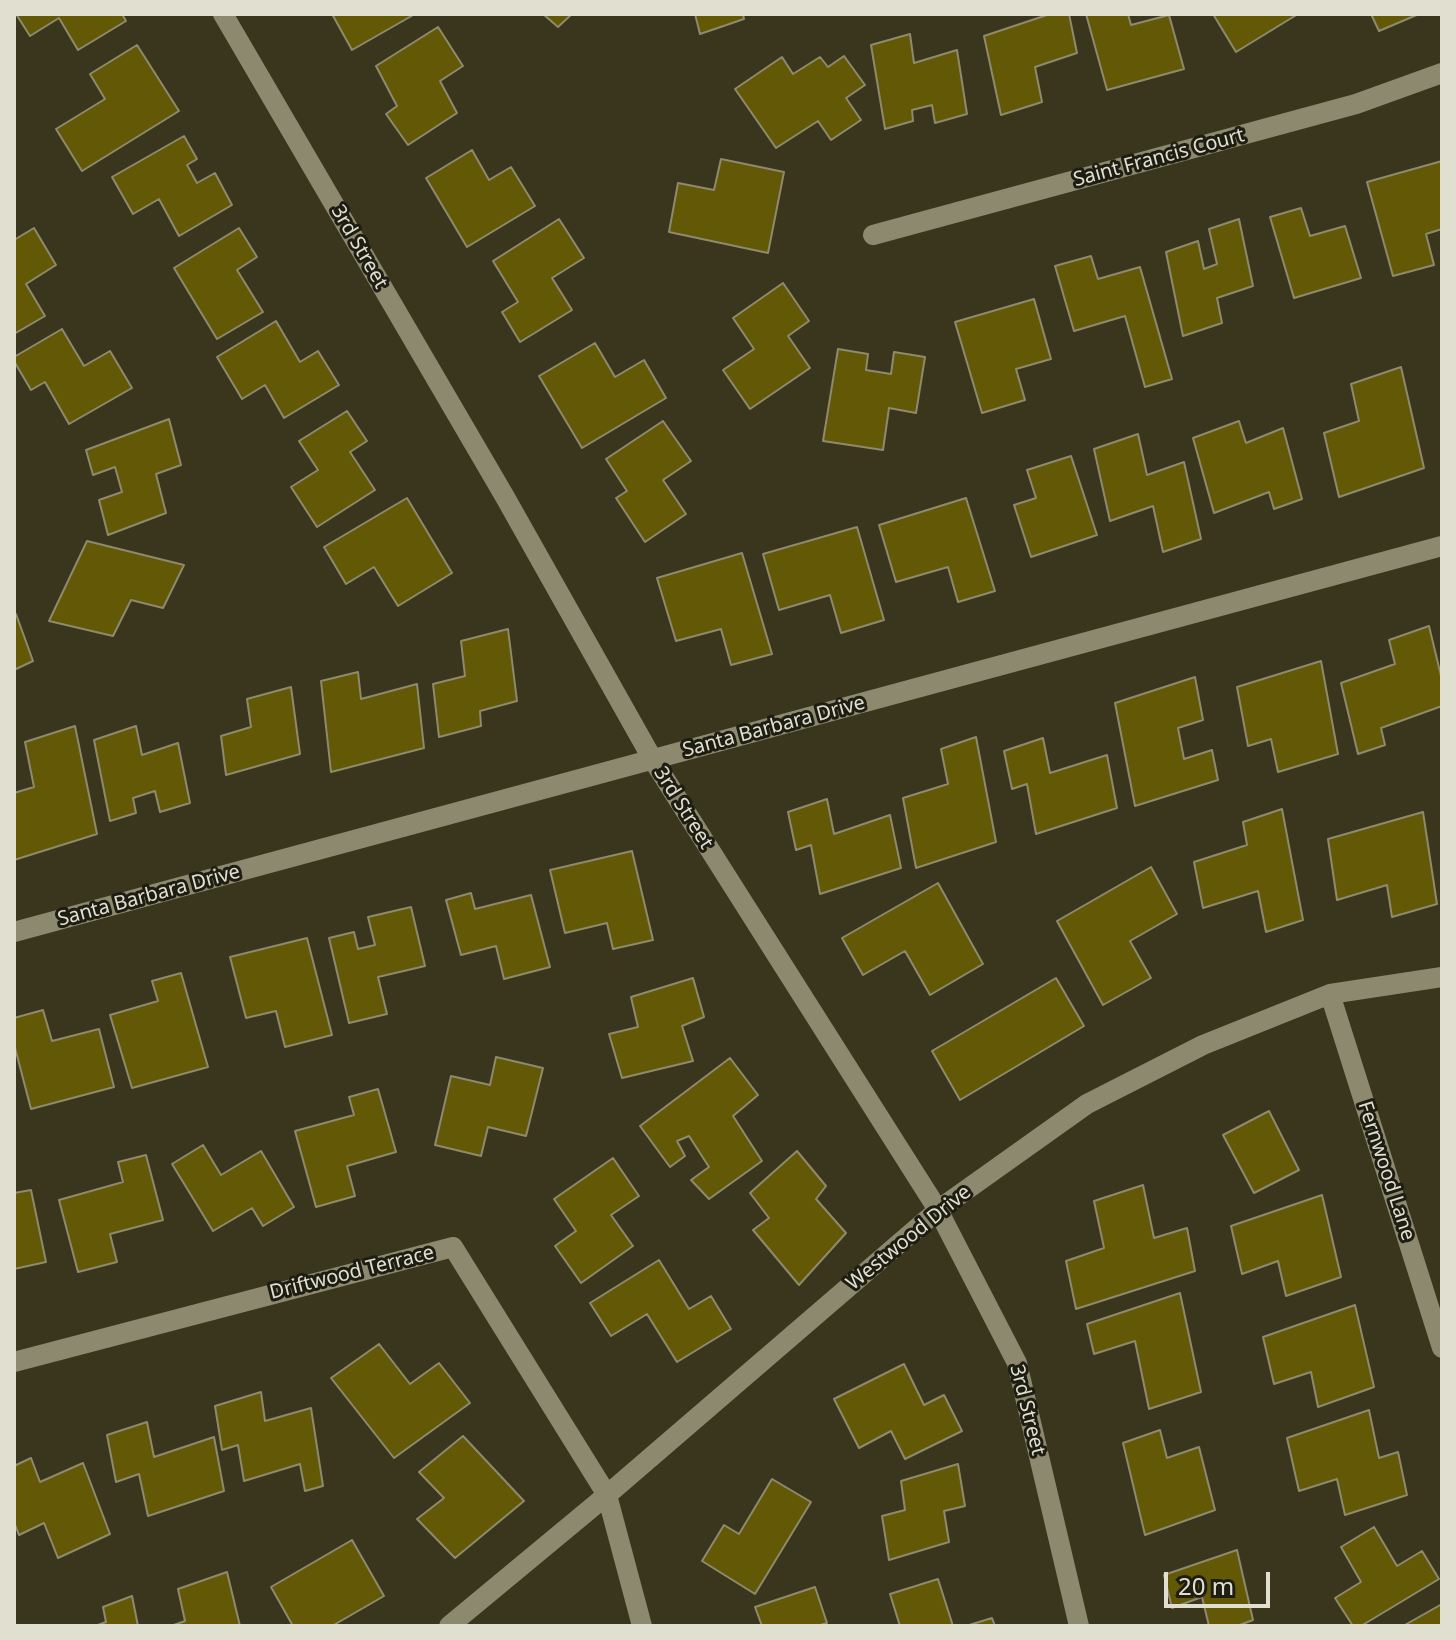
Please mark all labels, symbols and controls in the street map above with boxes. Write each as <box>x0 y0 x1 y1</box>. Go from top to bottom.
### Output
street label: Saint Francis Court <box>1071 124 1247 192</box>
street label: 3rd Street <box>325 201 393 293</box>
street label: Santa Barbara Drive <box>680 691 868 763</box>
street label: 3rd Street <box>648 762 718 854</box>
street label: Santa Barbara Drive <box>55 860 243 932</box>
street label: Fernwood Lane <box>1352 1098 1420 1244</box>
street label: Westwood Drive <box>842 1180 976 1296</box>
street label: Driftwood Terrace <box>267 1241 437 1305</box>
street label: 3rd Street <box>1004 1362 1050 1458</box>
scale bar <box>1168 1556 1274 1606</box>
text: 20 m <box>1178 1569 1234 1602</box>

